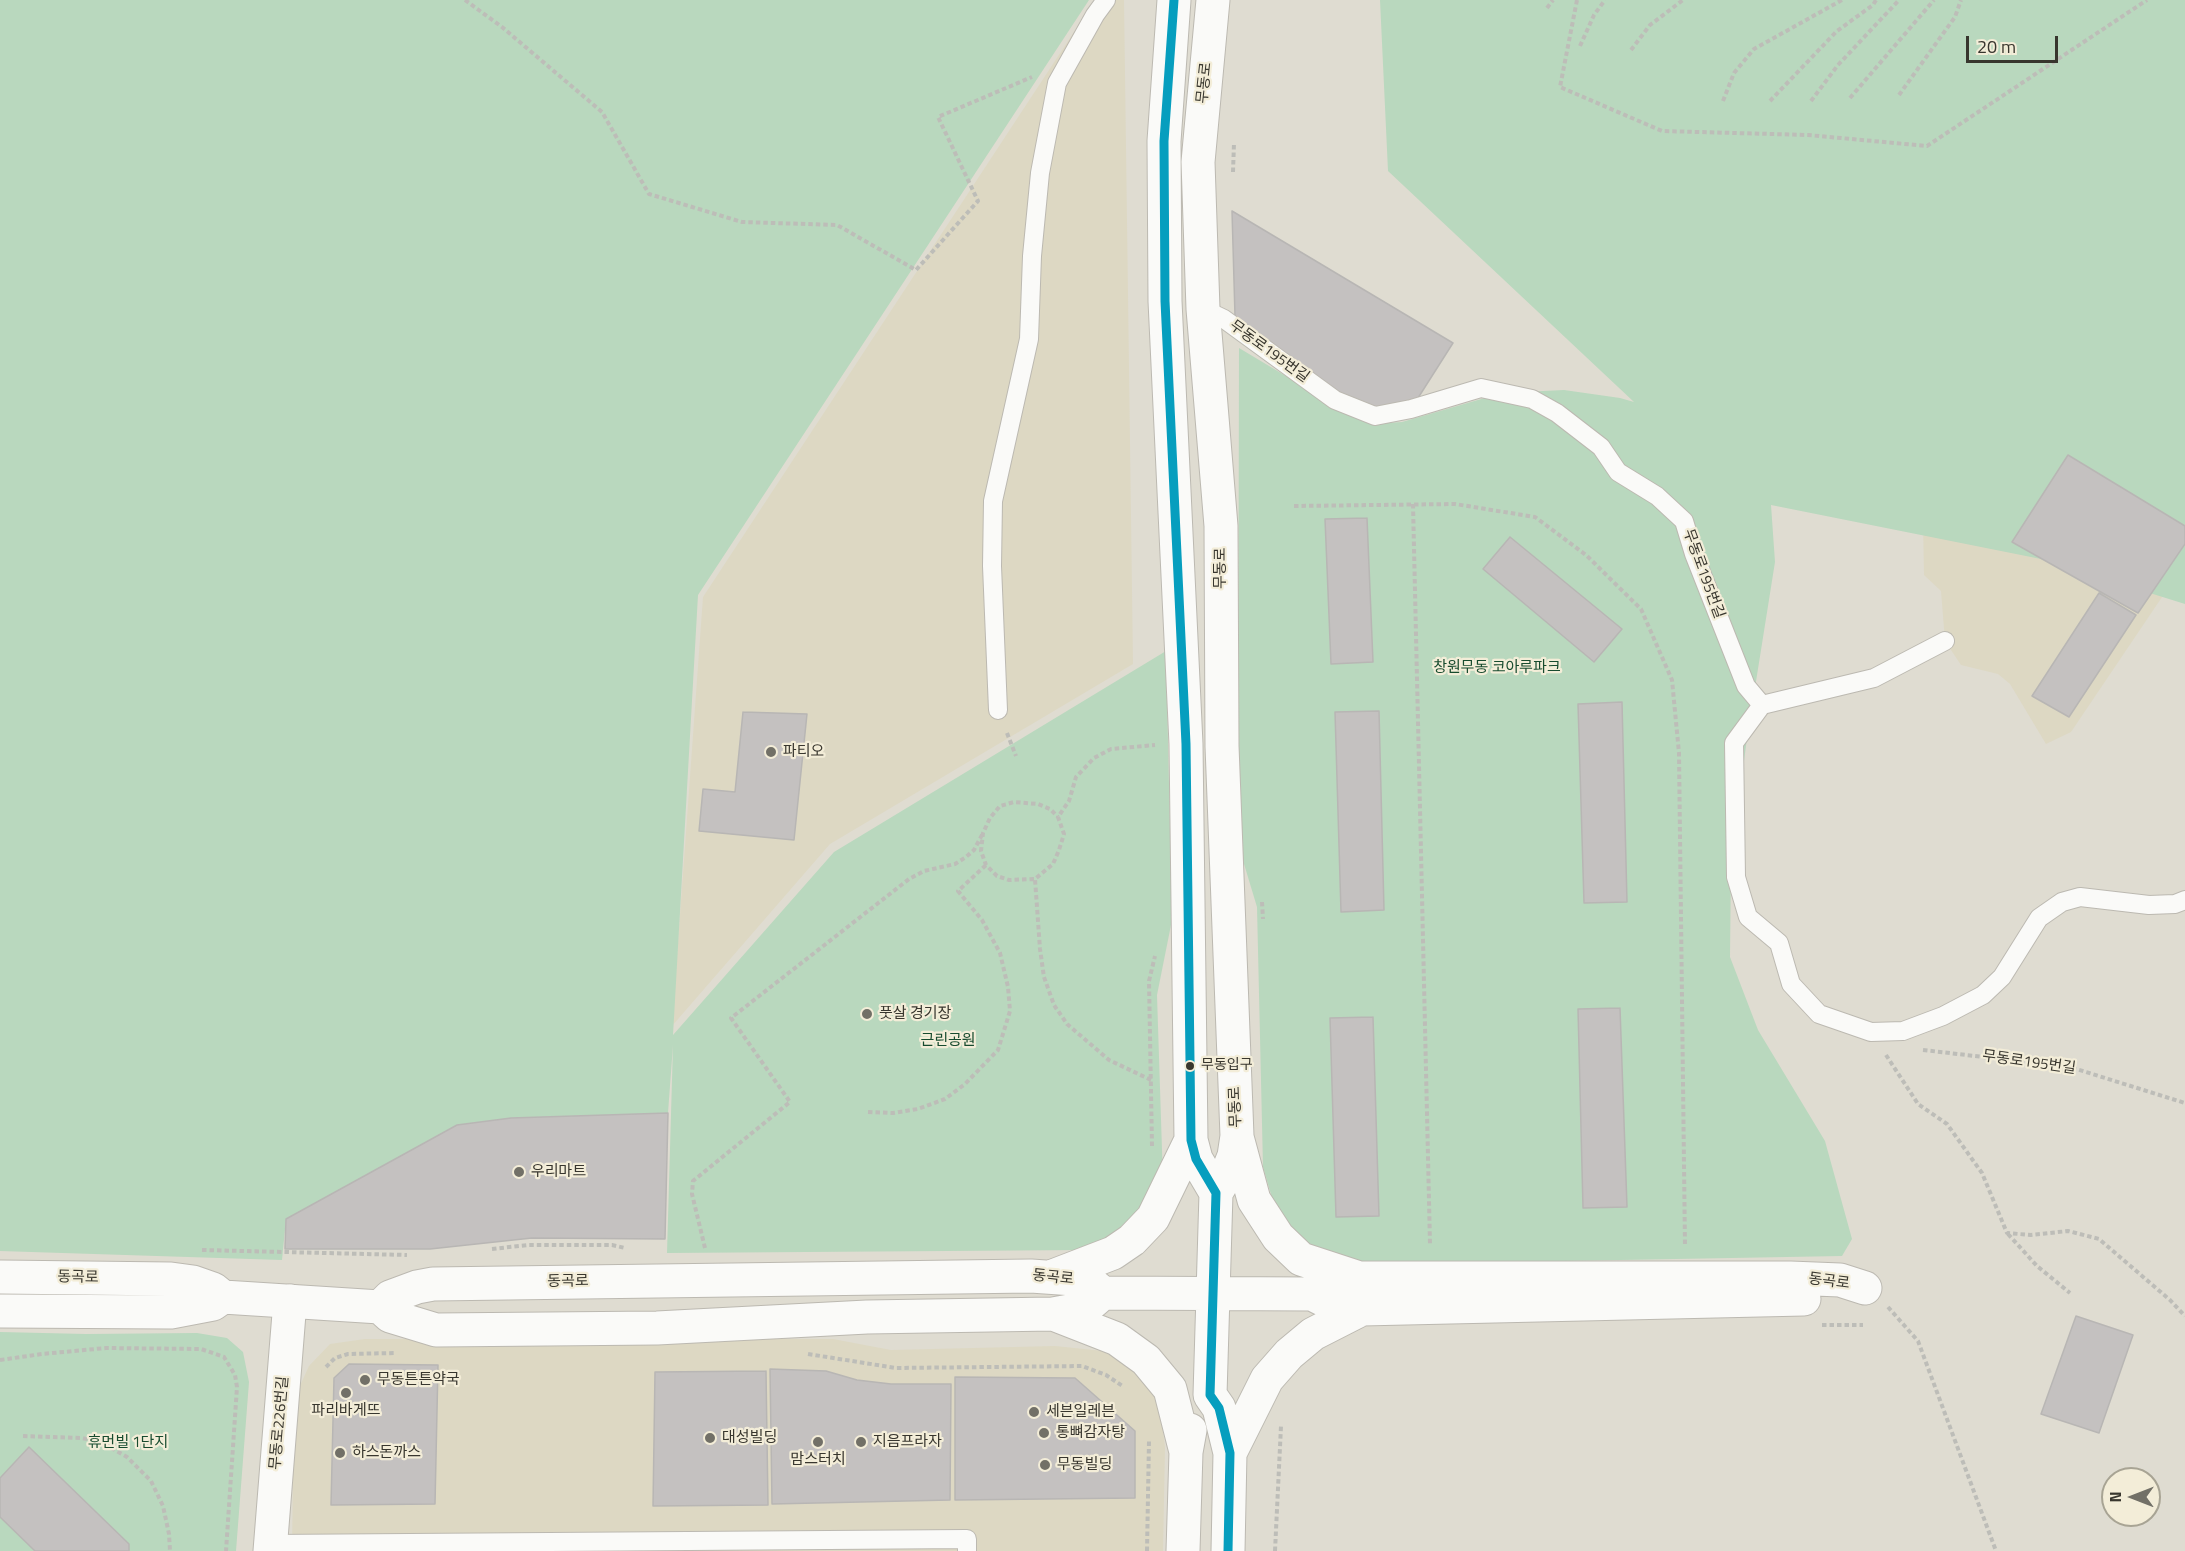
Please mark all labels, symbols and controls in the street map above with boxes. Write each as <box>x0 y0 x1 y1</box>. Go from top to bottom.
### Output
scale bar <box>1969 24 2060 62</box>
text: 20 m <box>1977 33 2016 60</box>
street label: 무동로 <box>1194 61 1216 105</box>
street label: 무동로195번길 <box>1226 317 1312 387</box>
street label: 무동로195번길 <box>1678 527 1728 621</box>
street label: 무동로 <box>1212 547 1230 589</box>
park label: 창원무동 코아루파크 <box>1433 659 1561 677</box>
place label: 파티오 <box>783 743 824 761</box>
marker: 파티오 <box>764 745 778 759</box>
place label: 풋살 경기장 <box>879 1005 951 1023</box>
marker: 풋살 경기장 <box>860 1007 874 1021</box>
park label: 근린공원 <box>920 1032 976 1050</box>
street label: 무동로195번길 <box>1981 1048 2077 1078</box>
place label: 무동입구 <box>1201 1058 1253 1074</box>
marker: 무동입구 <box>1184 1060 1196 1072</box>
street label: 무동로 <box>1226 1086 1246 1128</box>
place label: 우리마트 <box>531 1163 586 1181</box>
marker: 우리마트 <box>512 1165 526 1179</box>
street label: 동곡로 <box>1031 1267 1075 1289</box>
street label: 동곡로 <box>57 1269 99 1287</box>
street label: 동곡로 <box>1807 1271 1851 1293</box>
street label: 동곡로 <box>547 1273 589 1291</box>
place label: 무동튼튼약국 <box>377 1371 460 1389</box>
marker: 무동튼튼약국 <box>358 1373 372 1387</box>
street label: 무동로226번길 <box>267 1375 293 1471</box>
marker: 파리바게뜨 <box>339 1386 353 1400</box>
place label: 파리바게뜨 <box>312 1402 380 1420</box>
place label: 세븐일레븐 <box>1046 1403 1115 1421</box>
marker: 세븐일레븐 <box>1027 1405 1041 1419</box>
place label: 통뼈감자탕 <box>1056 1424 1125 1442</box>
marker: 통뼈감자탕 <box>1037 1426 1051 1440</box>
place label: 대성빌딩 <box>722 1429 777 1447</box>
marker: 대성빌딩 <box>703 1431 717 1445</box>
place label: 지음프라자 <box>873 1433 942 1451</box>
park label: 휴먼빌 1단지 <box>88 1434 168 1452</box>
marker: 맘스터치 <box>811 1435 825 1449</box>
marker: 지음프라자 <box>854 1435 868 1449</box>
place label: 하스돈까스 <box>352 1444 421 1462</box>
marker: 하스돈까스 <box>333 1446 347 1460</box>
place label: 맘스터치 <box>790 1451 846 1469</box>
place label: 무동빌딩 <box>1057 1456 1112 1474</box>
marker: 무동빌딩 <box>1038 1458 1052 1472</box>
north arrow <box>2101 1467 2161 1527</box>
text: N <box>2103 1491 2127 1503</box>

